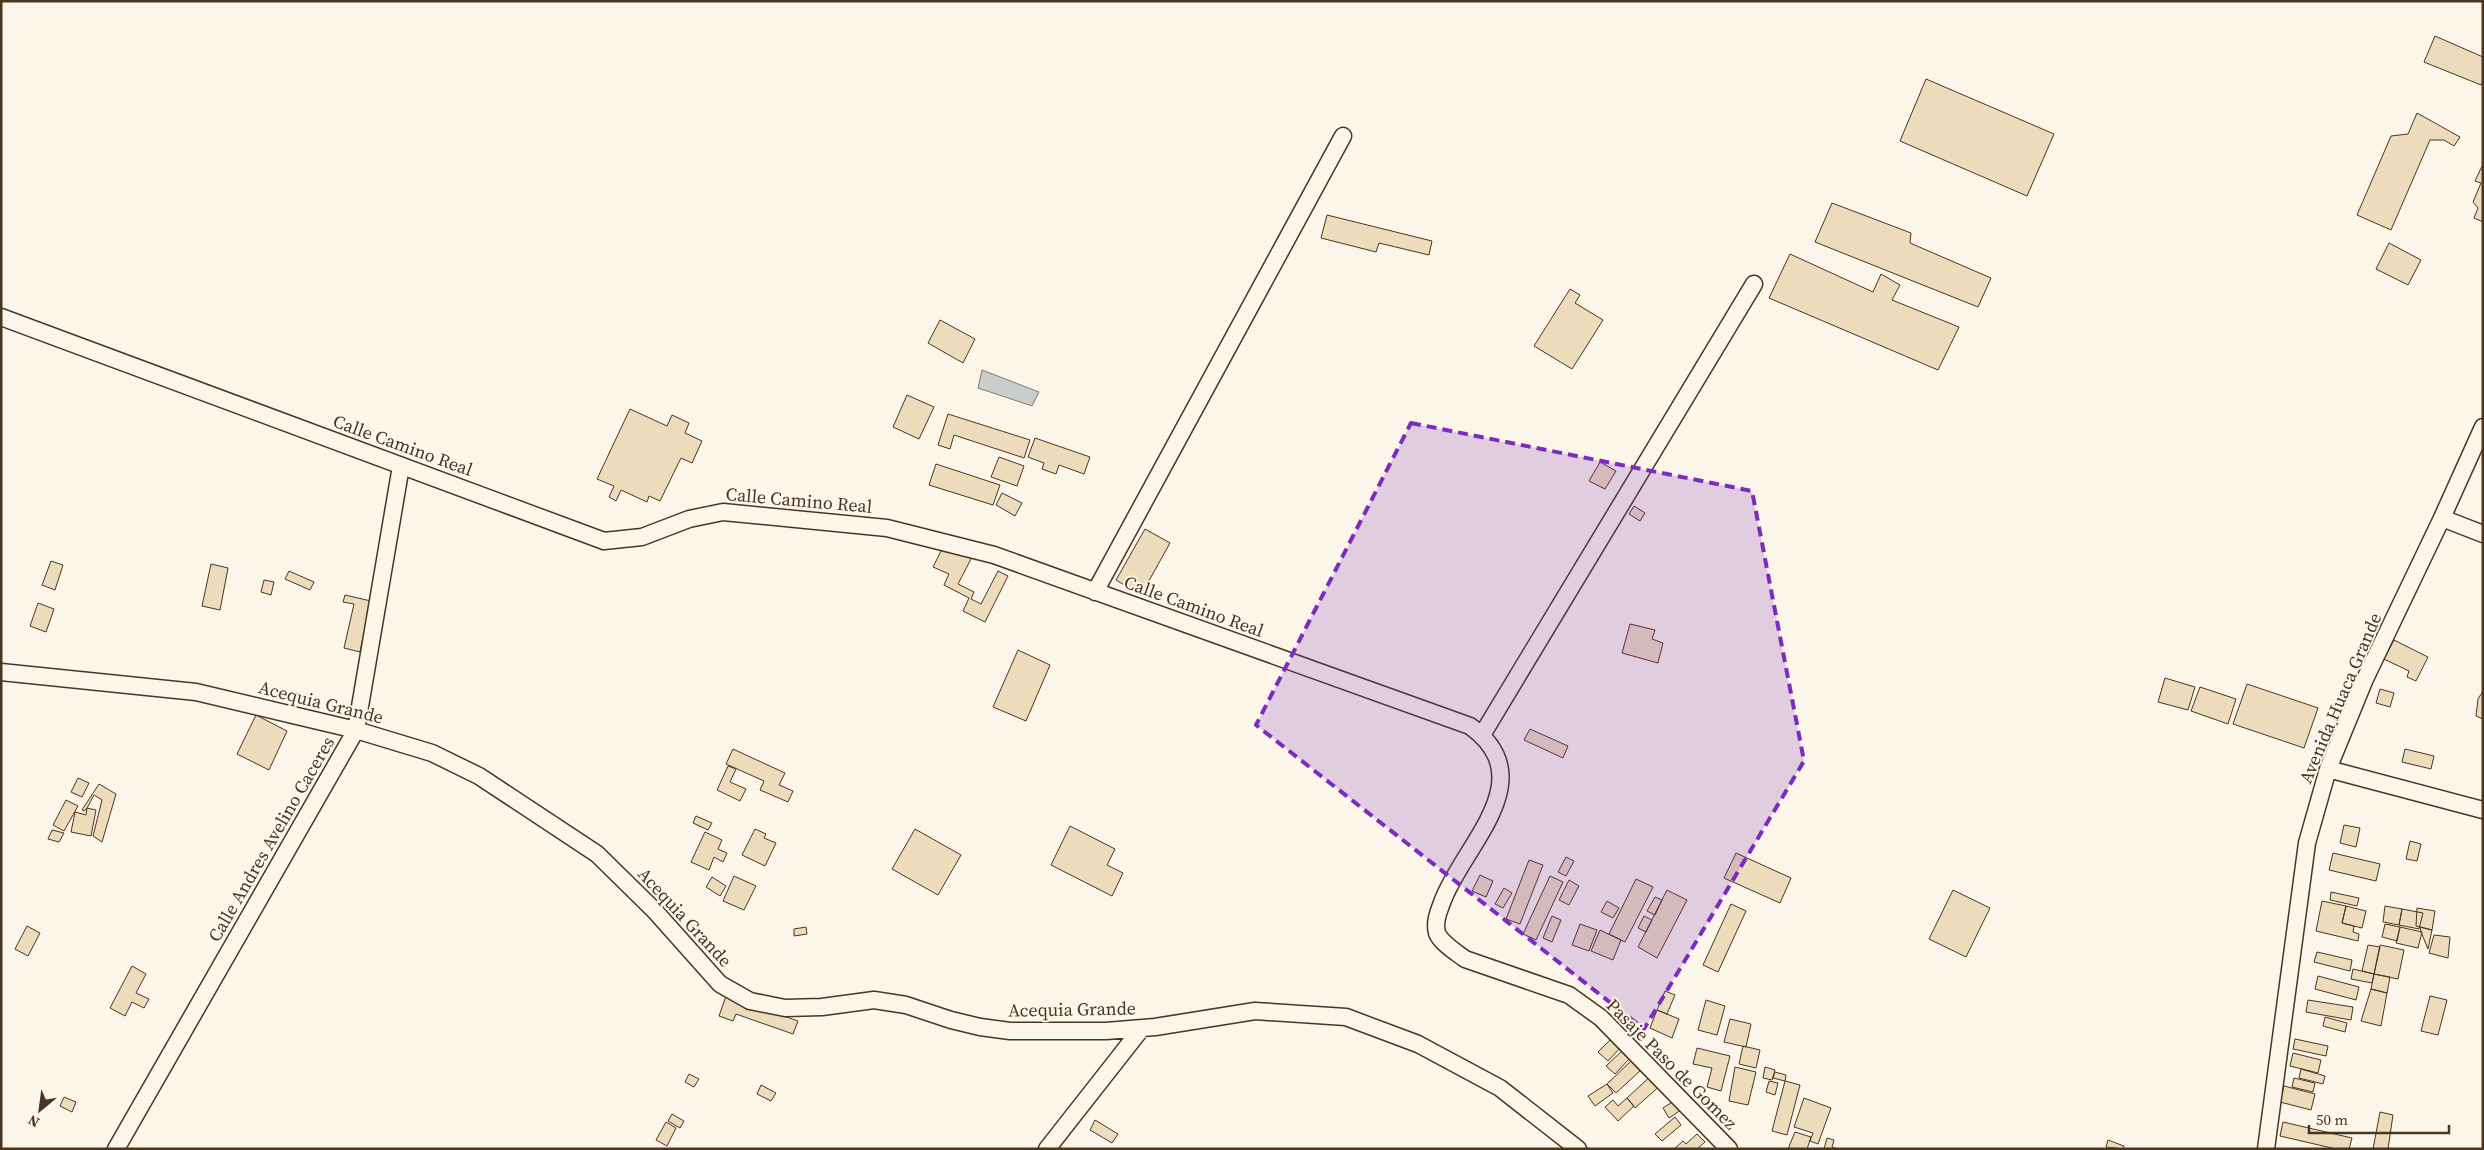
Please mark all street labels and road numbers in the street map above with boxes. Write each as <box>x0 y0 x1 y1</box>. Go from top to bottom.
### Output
street label: Calle Camino Real <box>330 408 476 482</box>
street label: Calle Camino Real <box>725 481 873 519</box>
street label: Calle Camino Real <box>1121 569 1267 643</box>
street label: Avenida Huaca Grande <box>2293 609 2387 787</box>
street label: Acequia Grande <box>256 674 386 730</box>
street label: Calle Andres Avelino Caceres <box>202 731 340 946</box>
street label: Acequia Grande <box>632 862 738 972</box>
street label: Pasaje Paso de Gomez <box>1601 993 1743 1135</box>
street label: Acequia Grande <box>1008 995 1136 1023</box>

